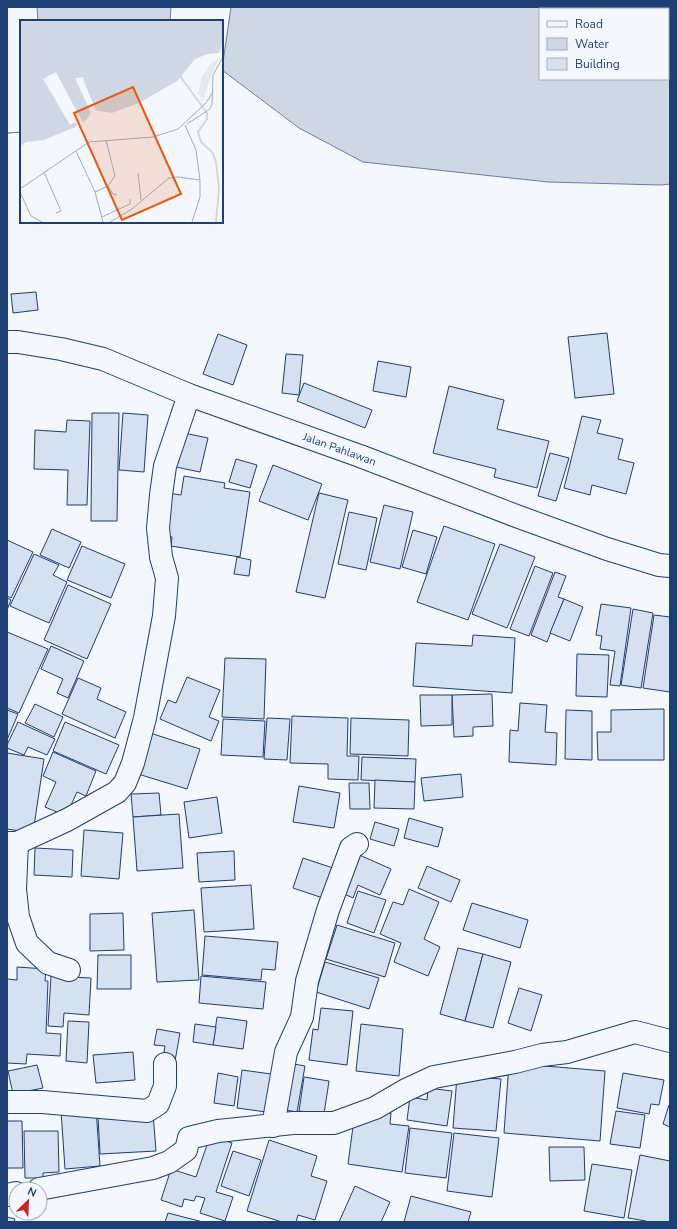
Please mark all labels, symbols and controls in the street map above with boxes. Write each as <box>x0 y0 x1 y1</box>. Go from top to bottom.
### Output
legend <box>539 8 669 80</box>
text: Road <box>575 16 603 32</box>
inset map <box>20 20 223 223</box>
text: Water <box>575 36 609 52</box>
text: Building <box>575 56 620 72</box>
street label: Jalan Pahlawan <box>300 428 378 469</box>
north arrow <box>8 1181 48 1221</box>
text: N <box>25 1184 39 1201</box>

